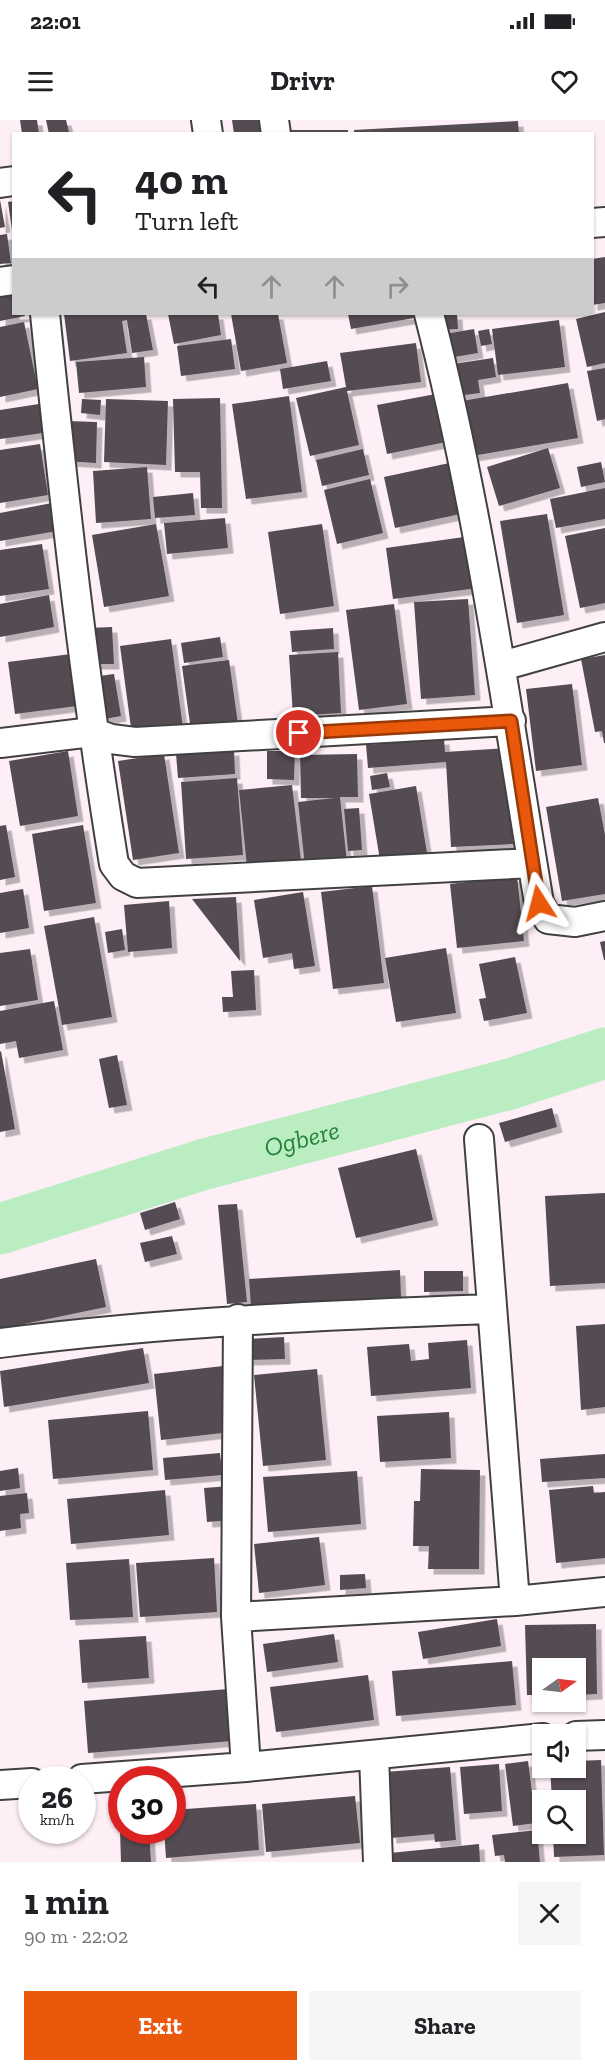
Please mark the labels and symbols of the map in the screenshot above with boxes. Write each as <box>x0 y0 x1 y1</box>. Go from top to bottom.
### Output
pin <box>273 707 324 758</box>
position arrow <box>507 871 571 935</box>
water label: Ogbere <box>261 1113 343 1164</box>
north arrow <box>532 1658 586 1712</box>
speed limit sign: 30 <box>108 1766 186 1844</box>

